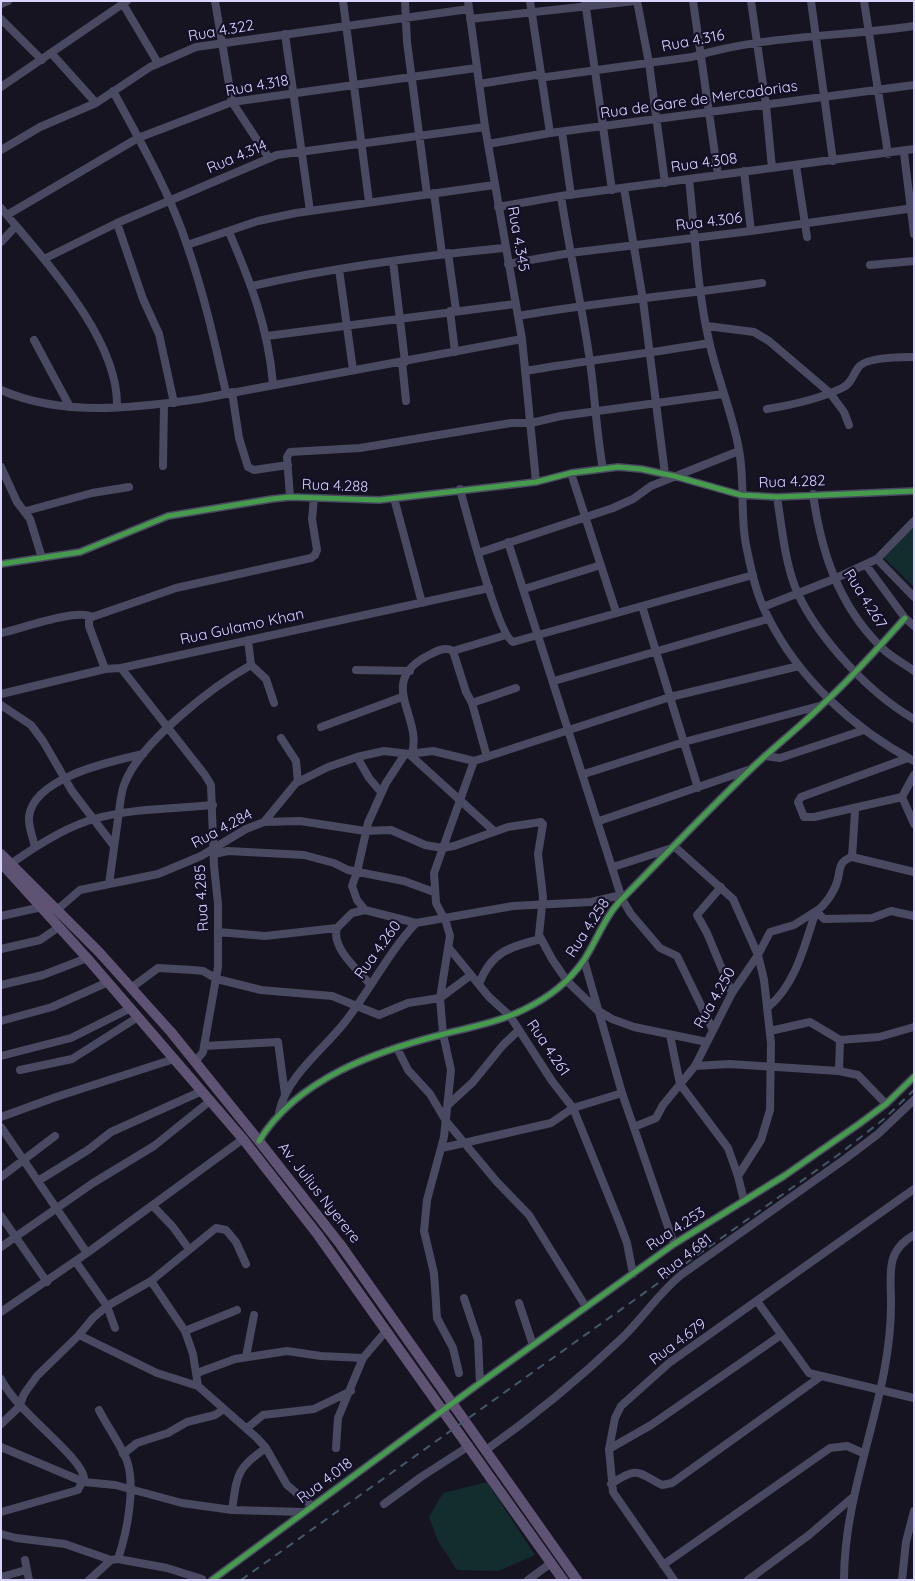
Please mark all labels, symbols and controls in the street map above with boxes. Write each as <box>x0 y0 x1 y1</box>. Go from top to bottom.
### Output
street label: Rua 4.322 <box>187 16 255 46</box>
street label: Rua 4.316 <box>660 26 726 56</box>
street label: Rua 4.318 <box>224 72 290 100</box>
street label: Rua de Gare de Mercadorias <box>599 77 799 123</box>
street label: Rua 4.314 <box>204 136 270 178</box>
street label: Rua 4.308 <box>670 149 738 177</box>
street label: Rua 4.345 <box>503 205 533 273</box>
street label: Rua 4.306 <box>675 209 743 235</box>
street label: Rua 4.282 <box>758 472 826 492</box>
street label: Rua 4.288 <box>301 476 369 496</box>
street label: Rua 4.267 <box>840 566 890 632</box>
street label: Rua Gulamo Khan <box>178 605 306 649</box>
street label: Rua 4.284 <box>188 805 256 853</box>
street label: Rua 4.285 <box>191 864 213 932</box>
street label: Rua 4.258 <box>562 895 614 961</box>
street label: Rua 4.260 <box>351 917 405 983</box>
street label: Rua 4.250 <box>690 964 740 1032</box>
street label: Rua 4.261 <box>523 1016 573 1080</box>
street label: Av. Julius Nyerere <box>274 1139 364 1247</box>
street label: Rua 4.253 <box>643 1203 709 1255</box>
street label: Rua 4.681 <box>654 1230 716 1284</box>
street label: Rua 4.679 <box>646 1315 710 1369</box>
street label: Rua 4.018 <box>294 1454 356 1508</box>

